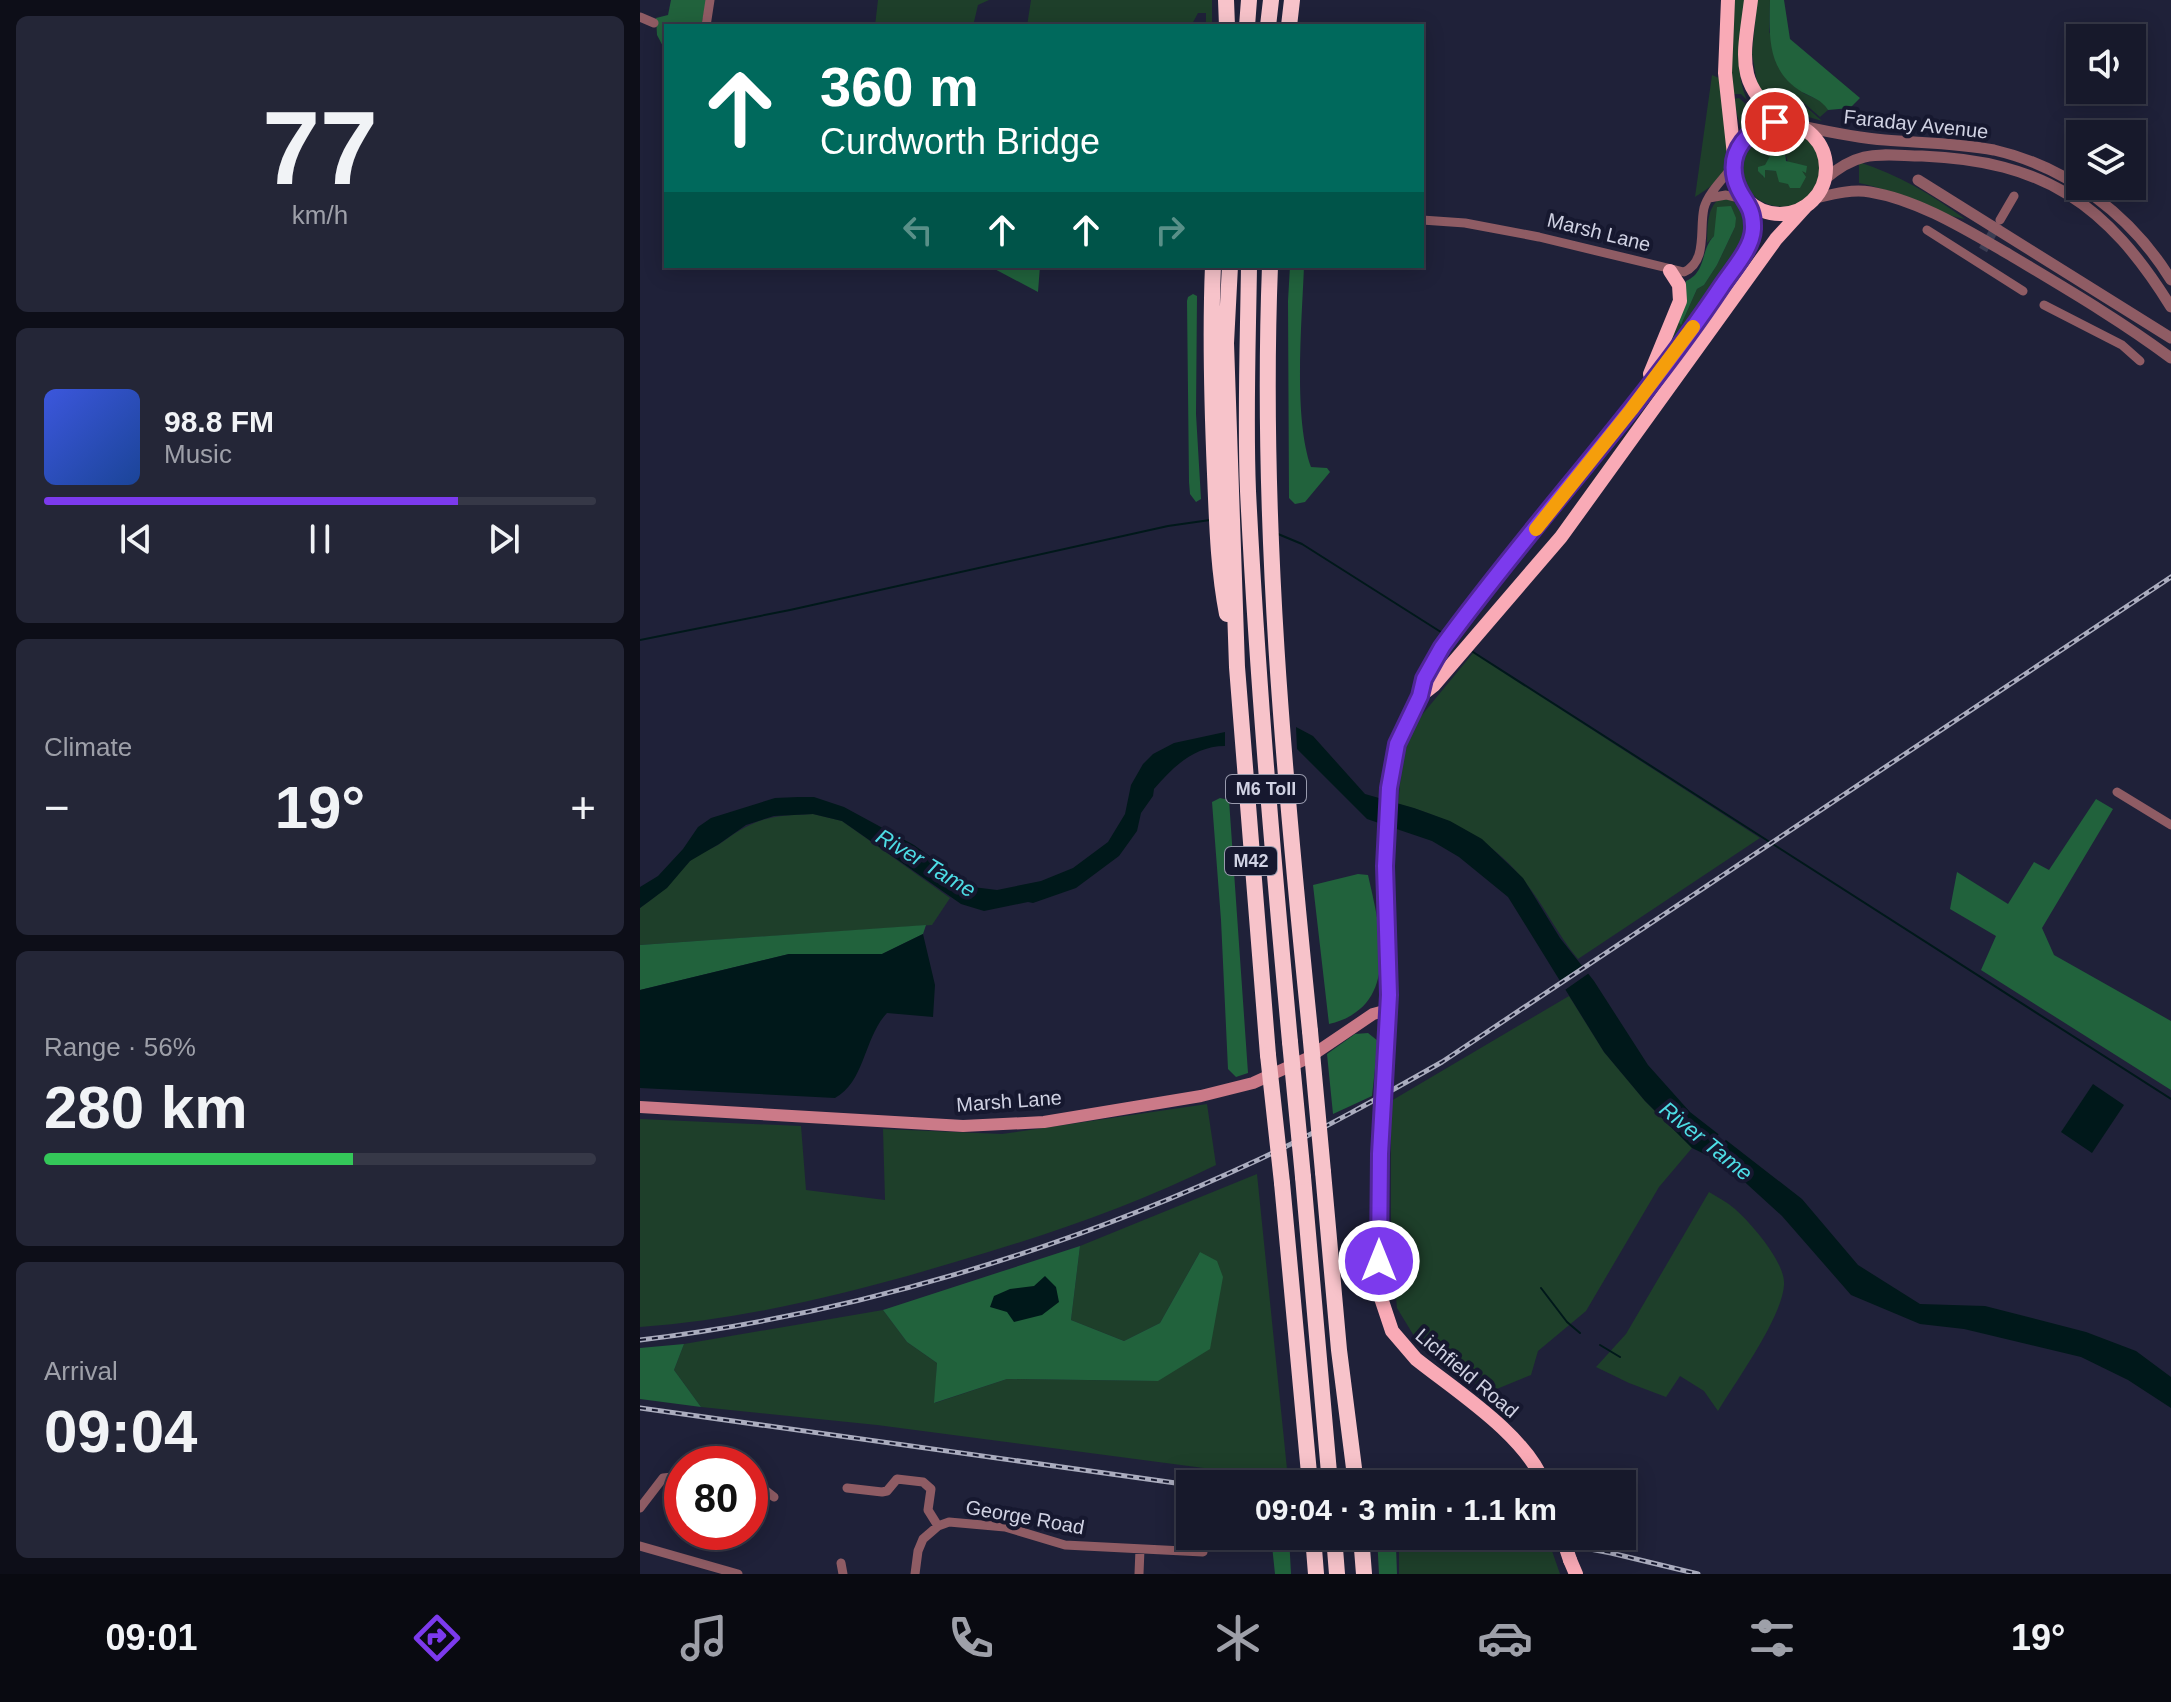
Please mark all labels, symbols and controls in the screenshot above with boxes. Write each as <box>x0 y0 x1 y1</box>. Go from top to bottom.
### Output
map controls <box>2066 24 2146 200</box>
button: sound <box>2066 24 2146 104</box>
text: 360 m <box>820 55 979 118</box>
icon: ahead <box>688 56 792 160</box>
pin <box>1741 88 1809 156</box>
text: 77 <box>262 90 378 206</box>
icon: arrive <box>1753 100 1797 144</box>
street label: Faraday Avenue <box>1843 105 1989 143</box>
button: layers <box>2066 120 2146 200</box>
text: Curdworth Bridge <box>820 121 1100 162</box>
text: km/h <box>292 200 348 230</box>
icon: left <box>896 208 940 252</box>
icon: ahead <box>980 208 1024 252</box>
icon: ahead <box>1064 208 1108 252</box>
icon: right <box>1148 208 1192 252</box>
street label: Marsh Lane <box>1545 209 1653 255</box>
text: 98.8 FM <box>164 405 274 438</box>
text: Music <box>164 439 232 469</box>
icon: previous <box>114 517 158 561</box>
icon: pause <box>298 517 342 561</box>
icon: next <box>482 517 526 561</box>
text: Climate <box>44 732 132 762</box>
text: 19° <box>275 774 365 841</box>
road number: M6 Toll <box>1226 775 1306 803</box>
text: − <box>44 783 70 832</box>
text: + <box>570 783 596 832</box>
water label: River Tame <box>872 824 980 902</box>
road number: M42 <box>1225 847 1277 875</box>
text: Range · 56% <box>44 1032 196 1062</box>
text: 280 km <box>44 1074 248 1141</box>
street label: Marsh Lane <box>956 1086 1062 1116</box>
water label: River Tame <box>1655 1096 1757 1186</box>
position arrow <box>1337 1219 1421 1303</box>
street label: Lichfield Road <box>1411 1324 1523 1422</box>
text: Arrival <box>44 1356 118 1386</box>
text: 09:04 <box>44 1398 197 1465</box>
speed limit sign: 80 <box>664 1446 768 1550</box>
text: 09:04 · 3 min · 1.1 km <box>1255 1493 1557 1526</box>
street label: George Road <box>964 1496 1086 1538</box>
icon: directions <box>409 1610 465 1666</box>
icon: music <box>676 1610 732 1666</box>
icon: phone <box>943 1610 999 1666</box>
icon: climate <box>1210 1610 1266 1666</box>
icon: car <box>1477 1610 1533 1666</box>
icon: filters <box>1744 1610 1800 1666</box>
text: 09:01 <box>106 1617 198 1658</box>
text: 19° <box>2011 1617 2065 1658</box>

